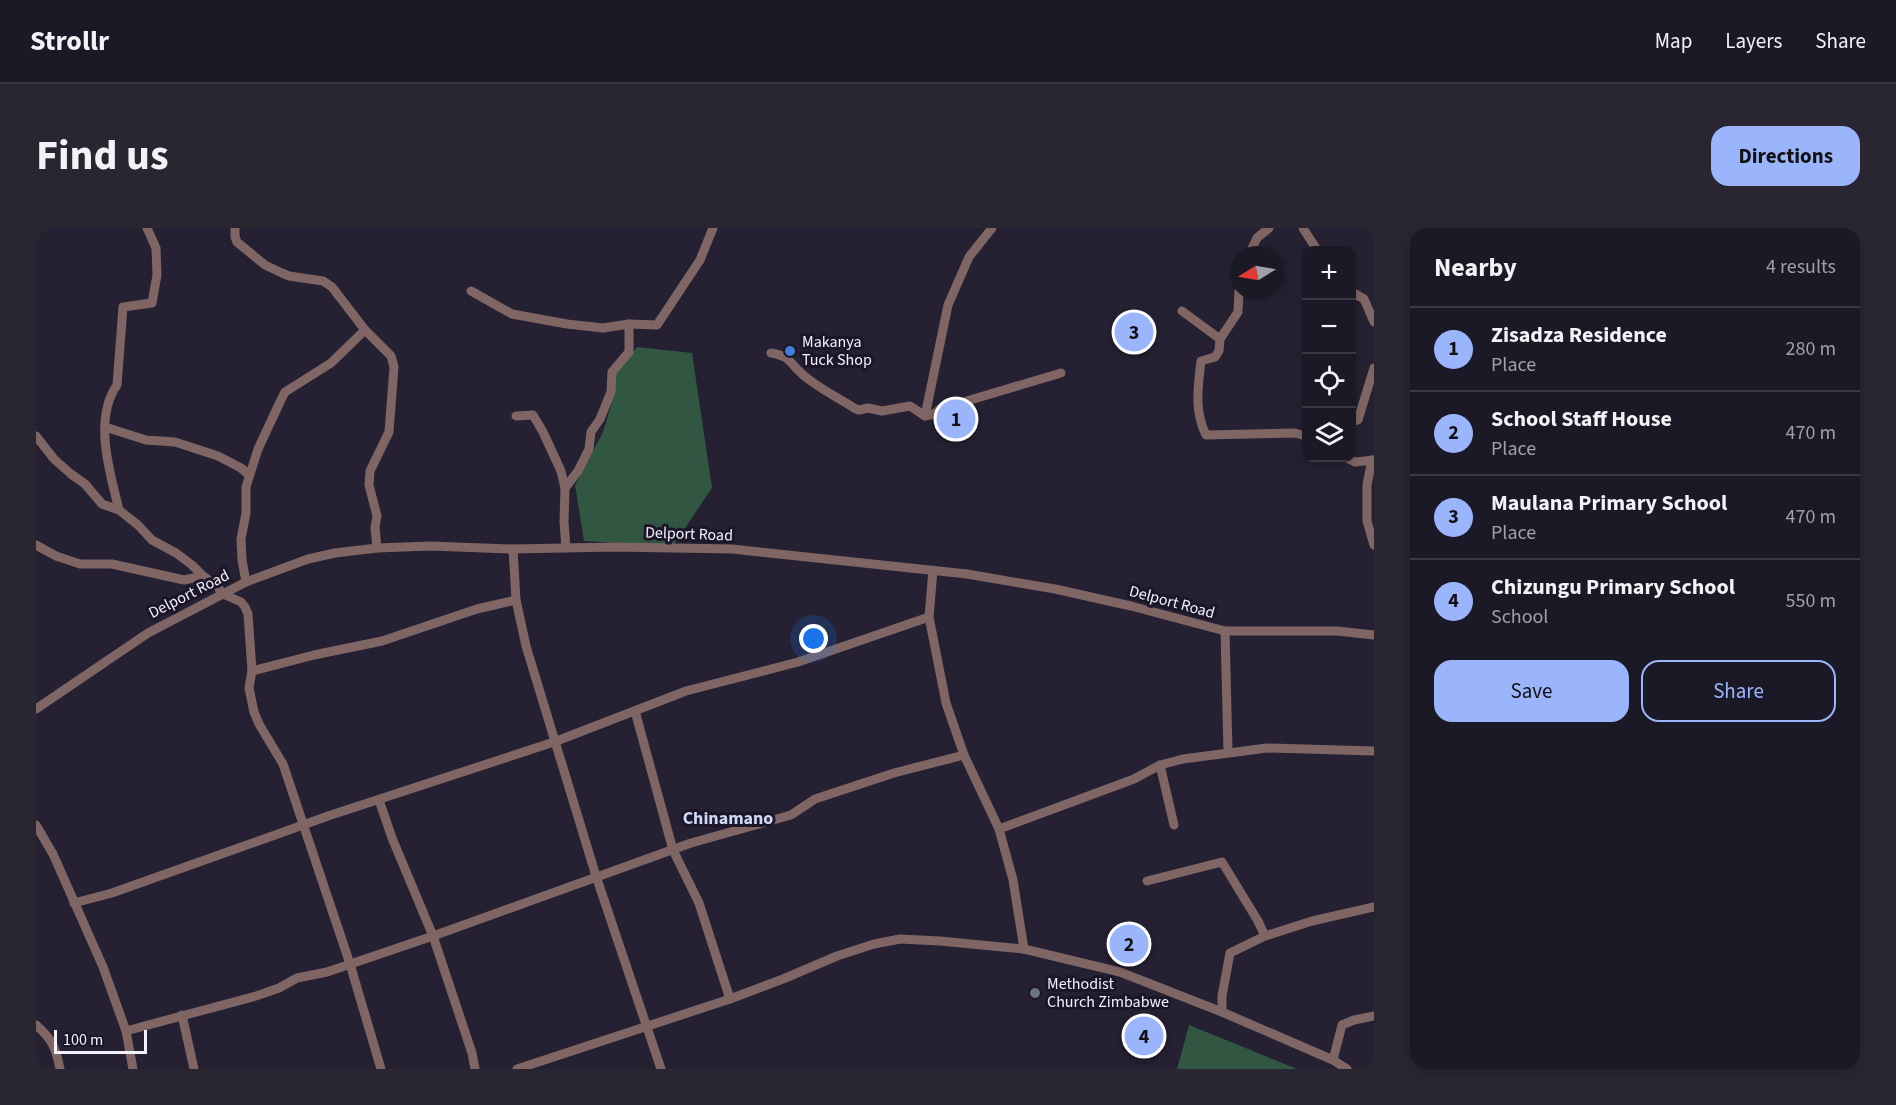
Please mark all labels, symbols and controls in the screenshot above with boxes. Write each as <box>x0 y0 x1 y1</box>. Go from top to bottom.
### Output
text: Strollr <box>30 21 109 61</box>
text: Map <box>1655 26 1692 56</box>
text: Layers <box>1725 26 1782 56</box>
text: Share <box>1815 26 1866 56</box>
text: Find us <box>36 126 169 186</box>
button: Directions <box>1711 126 1860 186</box>
north arrow <box>1230 246 1284 300</box>
map controls <box>1302 246 1356 462</box>
button: + <box>1302 246 1356 300</box>
text: Nearby <box>1434 249 1517 286</box>
text: 4 results <box>1766 253 1836 281</box>
button: − <box>1302 300 1356 354</box>
pin: 3 <box>1114 310 1154 354</box>
text: Zisadza Residence <box>1491 319 1667 351</box>
place label: Makanya Tuck Shop <box>802 331 872 371</box>
text: 1 <box>1448 335 1459 363</box>
text: 280 m <box>1786 335 1836 363</box>
marker: Makanya Tuck Shop <box>783 344 797 358</box>
text: Place <box>1491 351 1536 379</box>
button: locate <box>1302 354 1356 408</box>
pin: 1 <box>936 396 976 441</box>
text: School Staff House <box>1491 403 1672 435</box>
button: layers <box>1302 408 1356 462</box>
text: 2 <box>1448 419 1459 447</box>
text: 470 m <box>1786 419 1836 447</box>
text: Place <box>1491 435 1536 463</box>
text: Maulana Primary School <box>1491 487 1727 519</box>
text: 3 <box>1448 503 1459 531</box>
text: 470 m <box>1786 503 1836 531</box>
text: Place <box>1491 519 1536 547</box>
street label: Delport Road <box>645 521 733 547</box>
street label: Delport Road <box>145 564 233 624</box>
text: Chizungu Primary School <box>1491 571 1735 603</box>
street label: Delport Road <box>1127 580 1217 624</box>
text: 4 <box>1448 587 1459 615</box>
text: 550 m <box>1786 587 1836 615</box>
text: School <box>1491 603 1548 631</box>
your location <box>799 624 828 653</box>
button: Save <box>1434 660 1629 722</box>
button: Share <box>1641 660 1836 722</box>
district label: Chinamano <box>683 806 773 831</box>
pin: 2 <box>1110 922 1148 966</box>
place label: Methodist Church Zimbabwe <box>1047 973 1169 1013</box>
marker: Methodist Church Zimbabwe <box>1028 986 1042 1000</box>
pin: 4 <box>1124 1014 1164 1058</box>
scale bar <box>54 1027 147 1054</box>
text: 100 m <box>63 1029 103 1051</box>

